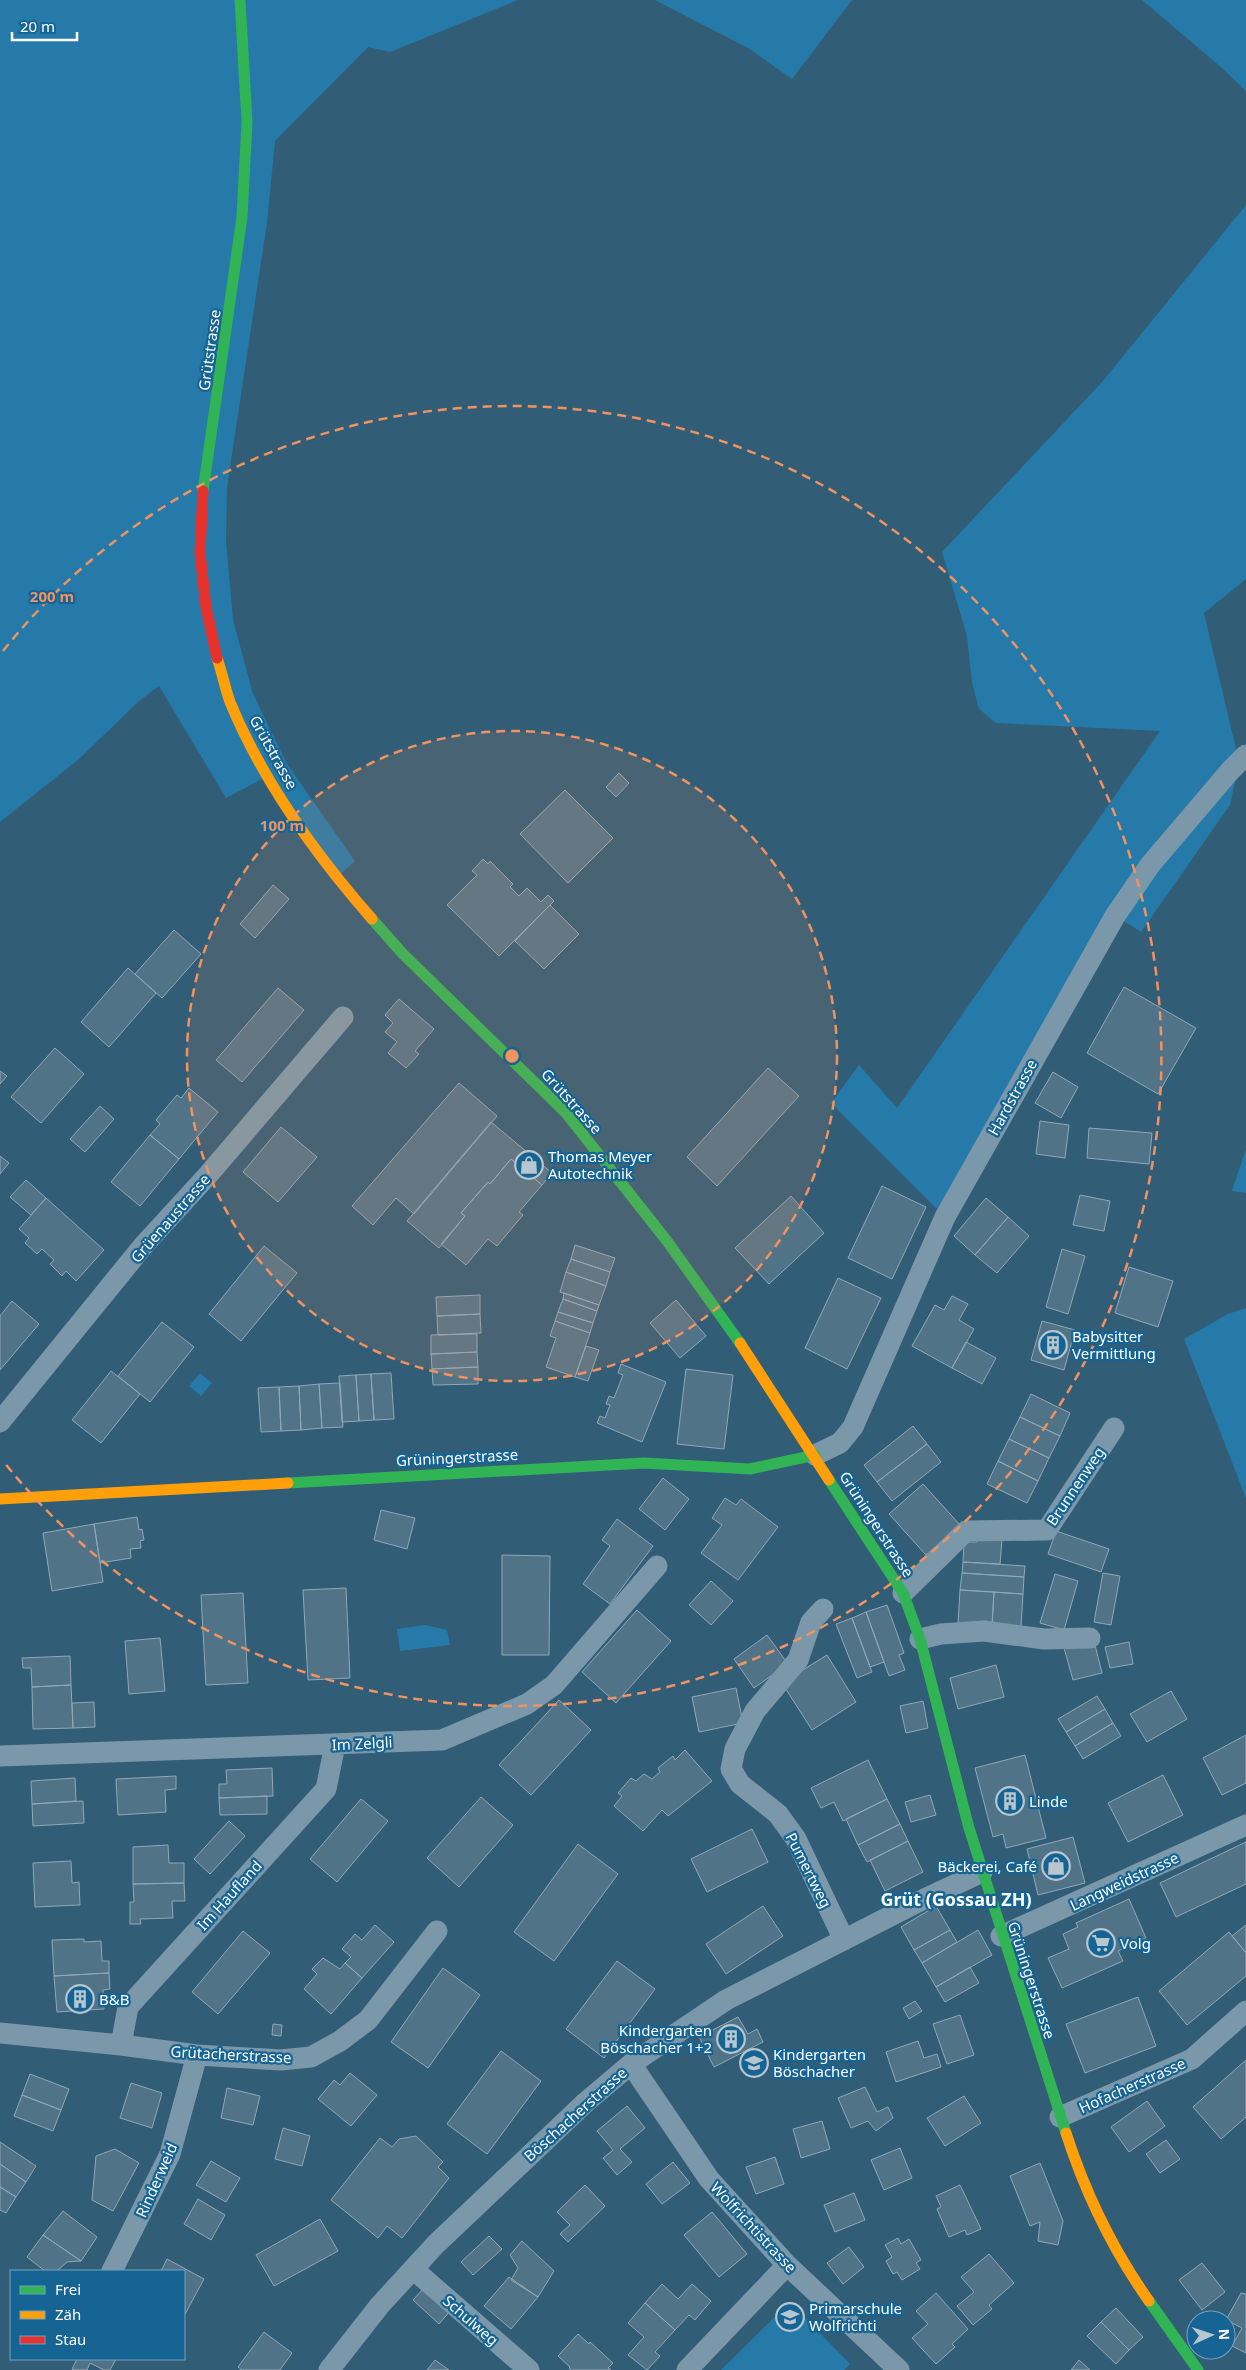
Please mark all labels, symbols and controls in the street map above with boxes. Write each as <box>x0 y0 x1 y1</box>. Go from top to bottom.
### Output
scale bar <box>12 10 78 42</box>
text: 20 m <box>20 16 55 36</box>
street label: Grütstrasse <box>193 308 225 392</box>
text: 200 m <box>30 586 74 606</box>
street label: Grütstrasse <box>245 711 303 793</box>
text: 100 m <box>260 815 304 835</box>
centre of rings <box>503 1047 521 1065</box>
street label: Hardstrasse <box>983 1055 1041 1139</box>
street label: Grütstrasse <box>537 1064 607 1138</box>
place label: Thomas Meyer Autotechnik <box>548 1146 652 1183</box>
shop icon: Thomas Meyer Autotechnik <box>514 1150 544 1180</box>
street label: Grüenaustrasse <box>126 1169 214 1267</box>
place label: Babysitter Vermittlung <box>1072 1326 1156 1363</box>
building icon: Babysitter Vermittlung <box>1038 1330 1068 1360</box>
street label: Brunnenweg <box>1041 1443 1109 1529</box>
street label: Grüningerstrasse <box>395 1444 519 1470</box>
street label: Grüningerstrasse <box>835 1467 919 1581</box>
street label: Im Zelgli <box>331 1731 393 1755</box>
building icon: Linde <box>995 1786 1025 1816</box>
place label: Linde <box>1029 1791 1068 1811</box>
street label: Pumertweg <box>781 1829 837 1911</box>
street label: Langweidstrasse <box>1066 1847 1182 1915</box>
shop icon: Bäckerei, Café <box>1041 1851 1071 1881</box>
street label: Im Haufland <box>192 1856 266 1934</box>
place label: Bäckerei, Café <box>938 1856 1037 1876</box>
district label: Grüt (Gossau ZH) <box>880 1887 1032 1911</box>
street label: Grüningerstrasse <box>1004 1919 1060 2041</box>
supermarket icon: Volg <box>1086 1928 1116 1958</box>
place label: Volg <box>1120 1933 1151 1953</box>
building icon: B&B <box>65 1984 95 2014</box>
place label: B&B <box>99 1989 129 2009</box>
place label: Kindergarten Böschacher 1+2 <box>600 2020 712 2057</box>
building icon: Kindergarten Böschacher 1+2 <box>716 2024 746 2054</box>
street label: Grütacherstrasse <box>170 2041 292 2067</box>
place label: Kindergarten Böschacher <box>773 2044 866 2081</box>
school or university icon: Kindergarten Böschacher <box>739 2048 769 2078</box>
street label: Hofacherstrasse <box>1076 2053 1188 2117</box>
street label: Böschacherstrasse <box>519 2062 631 2166</box>
street label: Rinderweid <box>131 2140 181 2220</box>
street label: Wolfrichtistrasse <box>707 2177 801 2277</box>
legend <box>10 2270 185 2360</box>
text: Frei <box>55 2279 81 2299</box>
street label: Schulweg <box>439 2290 503 2350</box>
place label: Primarschule Wolfrichti <box>809 2298 902 2335</box>
school or university icon: Primarschule Wolfrichti <box>775 2302 805 2332</box>
text: Zäh <box>55 2304 81 2324</box>
north arrow <box>1186 2310 1236 2360</box>
text: N <box>1215 2328 1234 2340</box>
text: Stau <box>55 2329 86 2349</box>

